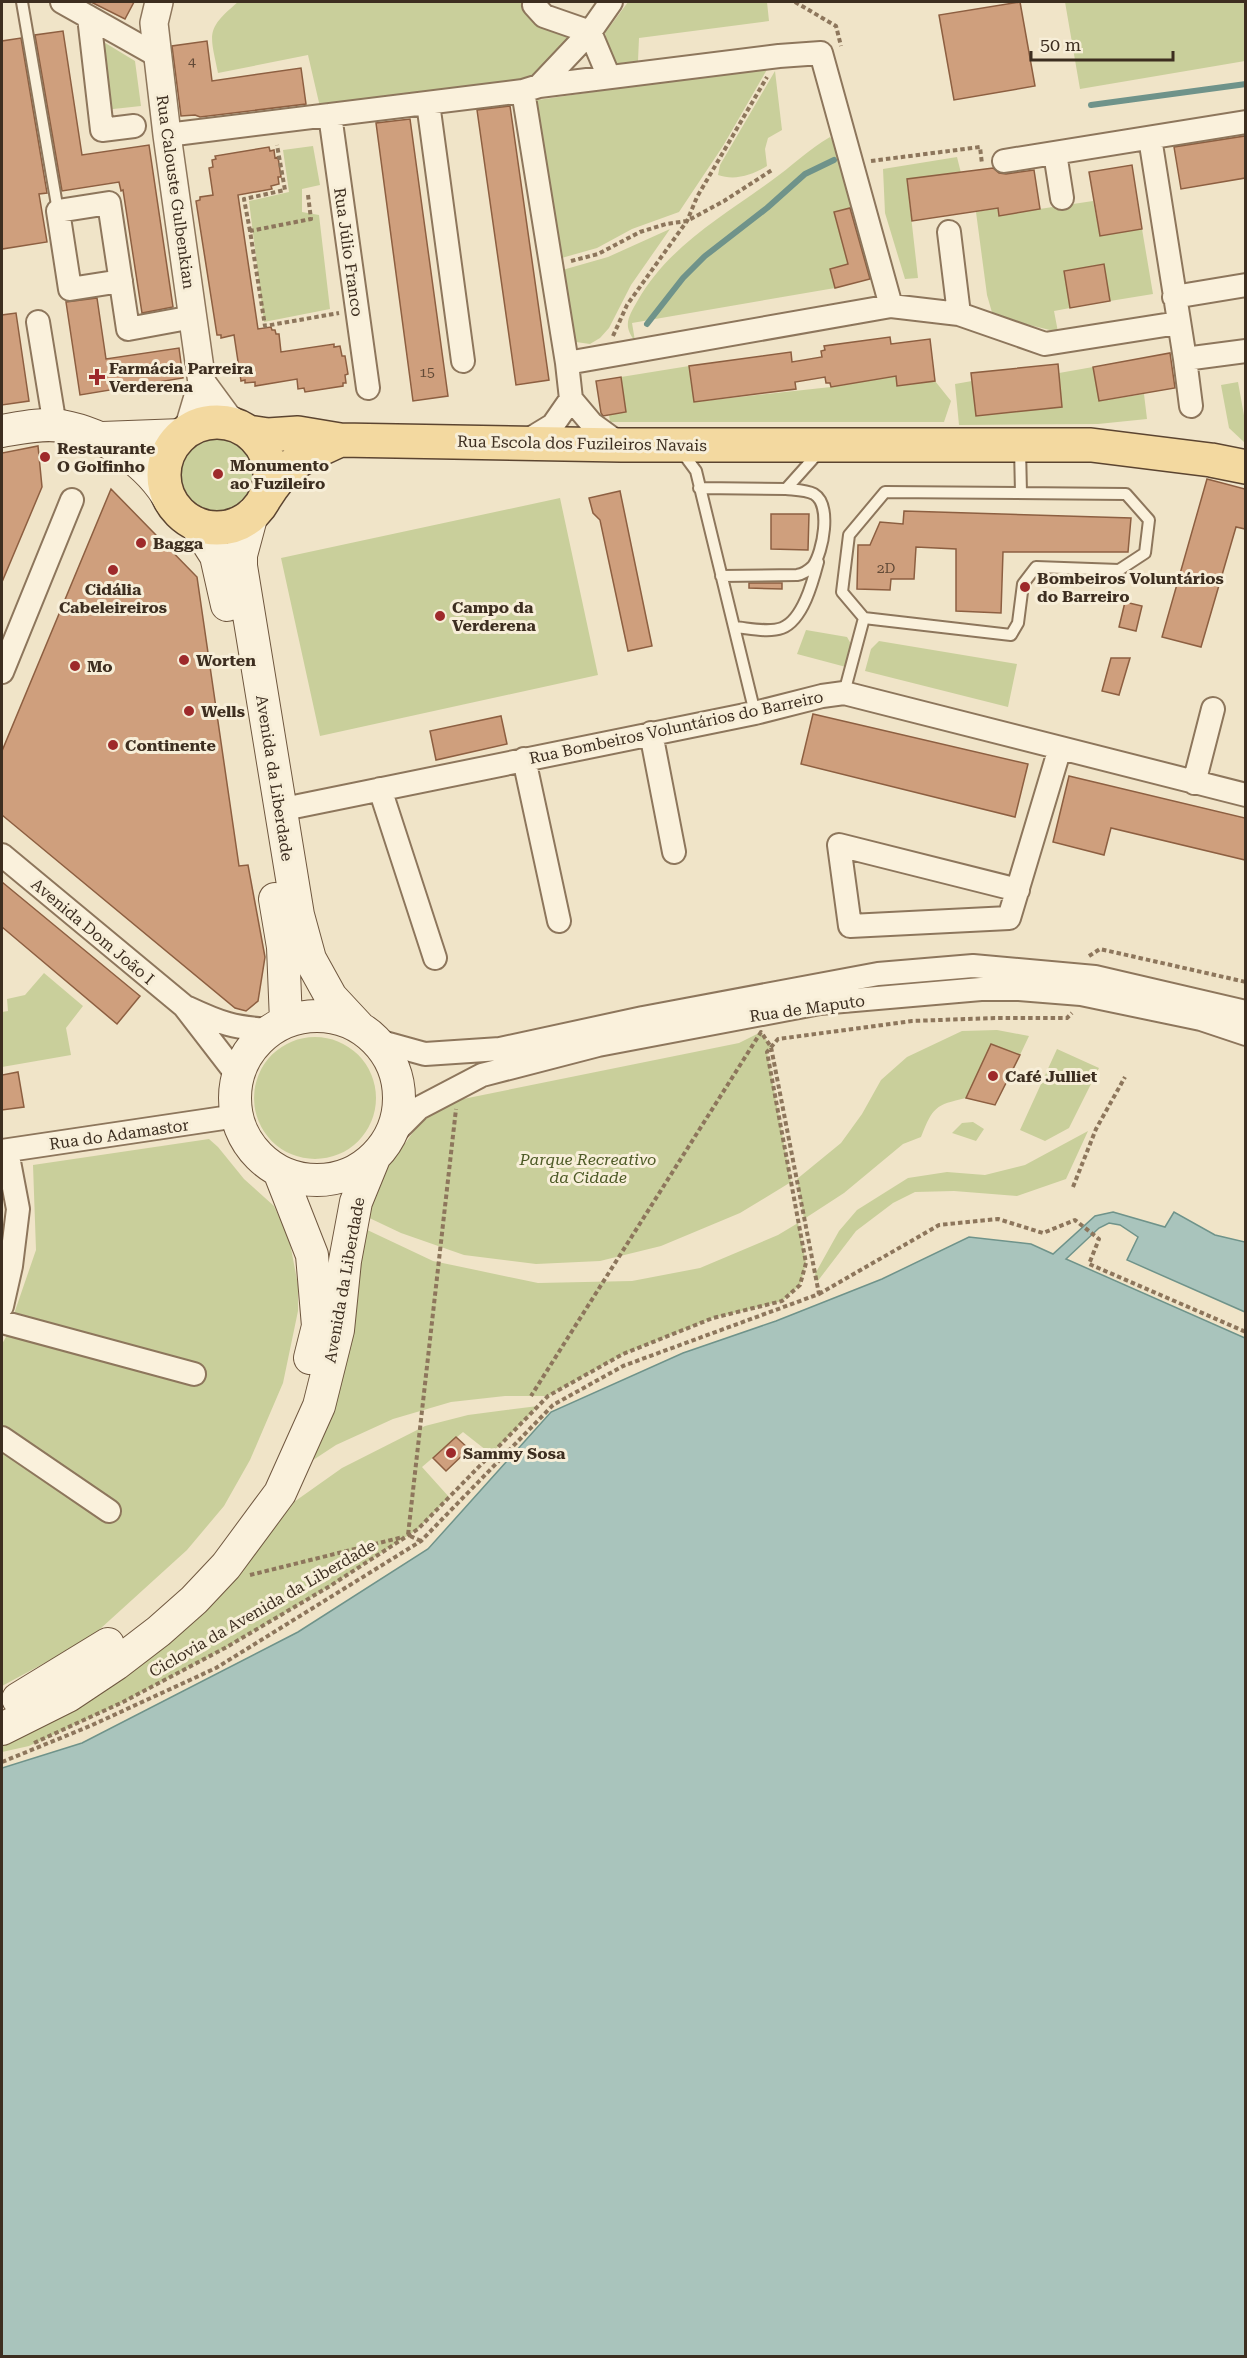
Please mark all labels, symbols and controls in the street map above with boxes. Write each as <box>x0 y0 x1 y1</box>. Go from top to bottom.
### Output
scale bar <box>1031 24 1174 62</box>
text: 50 m <box>1040 34 1081 55</box>
house number: 4 <box>188 53 196 69</box>
street label: Rua Calouste Gulbenkian <box>152 94 199 290</box>
street label: Rua Júlio Franco <box>330 186 367 318</box>
place label: Farmácia Parreira Verderena <box>109 359 254 396</box>
house number: 15 <box>419 364 435 380</box>
marker: Farmácia Parreira Verderena <box>90 370 104 384</box>
street label: Rua Escola dos Fuzileiros Navais <box>457 432 707 455</box>
place label: Restaurante O Golfinho <box>57 439 155 476</box>
marker: Restaurante O Golfinho <box>38 450 52 464</box>
place label: Monumento ao Fuzileiro <box>230 456 329 493</box>
marker: Monumento ao Fuzileiro <box>211 467 225 481</box>
place label: Bagga <box>153 534 204 553</box>
marker: Bagga <box>134 536 148 550</box>
house number: 2D <box>877 560 896 576</box>
marker: Cidália Cabeleireiros <box>106 563 120 577</box>
place label: Bombeiros Voluntários do Barreiro <box>1037 569 1224 606</box>
place label: Cidália Cabeleireiros <box>59 580 167 617</box>
marker: Bombeiros Voluntários do Barreiro <box>1018 580 1032 594</box>
place label: Campo da Verderena <box>452 598 536 635</box>
marker: Campo da Verderena <box>433 609 447 623</box>
place label: Worten <box>196 651 256 670</box>
marker: Worten <box>177 653 191 667</box>
place label: Mo <box>87 657 113 676</box>
marker: Mo <box>68 659 82 673</box>
street label: Rua Bombeiros Voluntários do Barreiro <box>527 687 825 768</box>
street label: Avenida da Liberdade <box>252 694 297 863</box>
place label: Wells <box>201 702 245 721</box>
marker: Wells <box>182 704 196 718</box>
place label: Continente <box>125 736 216 755</box>
marker: Continente <box>106 738 120 752</box>
street label: Avenida Dom João I <box>27 874 158 988</box>
street label: Rua de Maputo <box>748 991 866 1026</box>
place label: Café Julliet <box>1005 1067 1098 1086</box>
marker: Café Julliet <box>986 1069 1000 1083</box>
street label: Rua do Adamastor <box>48 1115 191 1154</box>
park label: Parque Recreativo da Cidade <box>519 1150 656 1187</box>
street label: Avenida da Liberdade <box>321 1195 368 1365</box>
place label: Sammy Sosa <box>463 1444 566 1463</box>
marker: Sammy Sosa <box>444 1446 458 1460</box>
street label: Ciclovia da Avenida da Liberdade <box>146 1536 379 1681</box>

